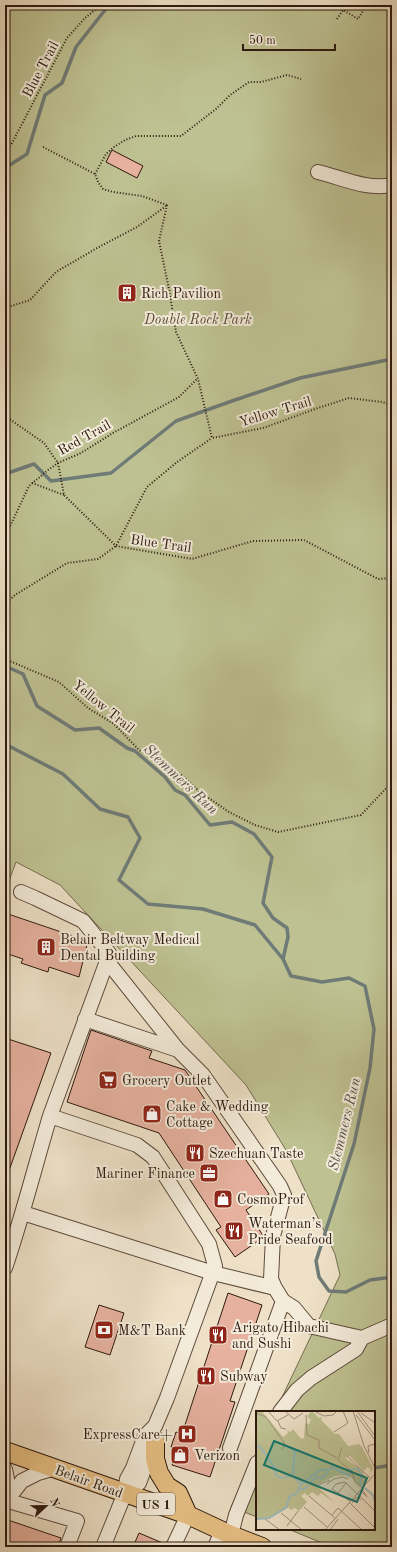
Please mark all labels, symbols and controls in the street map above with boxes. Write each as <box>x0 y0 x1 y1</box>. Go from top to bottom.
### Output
scale bar <box>243 26 335 52</box>
text: 50 m <box>249 34 276 47</box>
street label: Blue Trail <box>20 39 62 100</box>
building icon: Rich Pavilion <box>116 282 138 304</box>
place label: Rich Pavilion <box>141 287 222 301</box>
park label: Double Rock Park <box>143 313 252 327</box>
street label: Yellow Trail <box>237 394 313 430</box>
street label: Red Trail <box>56 418 113 458</box>
street label: Blue Trail <box>129 533 192 555</box>
street label: Yellow Trail <box>70 678 137 736</box>
water label: Stemmers Run <box>140 742 220 818</box>
place label: Belair Beltway Medical Dental Building <box>60 933 200 963</box>
building icon: Belair Beltway Medical Dental Building <box>35 936 57 958</box>
supermarket icon: Grocery Outlet <box>97 1069 119 1091</box>
place label: Grocery Outlet <box>122 1074 212 1088</box>
water label: Stemmers Run <box>327 1076 364 1173</box>
place label: Cake & Wedding Cottage <box>166 1100 269 1130</box>
shop icon: Cake & Wedding Cottage <box>141 1103 163 1125</box>
restaurant icon: Szechuan Taste <box>184 1142 206 1164</box>
place label: Szechuan Taste <box>209 1147 303 1161</box>
office icon: Mariner Finance <box>198 1162 220 1184</box>
place label: Mariner Finance <box>95 1167 195 1181</box>
shop icon: CosmoProf <box>212 1188 234 1210</box>
place label: CosmoProf <box>237 1193 306 1207</box>
place label: Waterman’s Pride Seafood <box>248 1217 333 1247</box>
restaurant icon: Waterman’s Pride Seafood <box>223 1220 245 1242</box>
bank icon: M&T Bank <box>93 1319 115 1341</box>
place label: Arigato Hibachi and Sushi <box>232 1321 329 1351</box>
place label: M&T Bank <box>118 1324 186 1338</box>
restaurant icon: Arigato Hibachi and Sushi <box>207 1324 229 1346</box>
restaurant icon: Subway <box>195 1365 217 1387</box>
place label: Subway <box>220 1370 268 1384</box>
inset map <box>256 1411 375 1530</box>
hospital icon: ExpressCare+ <box>176 1423 198 1445</box>
place label: ExpressCare+ <box>83 1428 173 1442</box>
shop icon: Verizon <box>169 1444 191 1466</box>
place label: Verizon <box>194 1449 241 1463</box>
street label: Belair Road <box>53 1463 125 1501</box>
north arrow <box>26 1486 66 1526</box>
road number: US 1 <box>137 1493 175 1515</box>
text: N <box>47 1497 61 1509</box>

